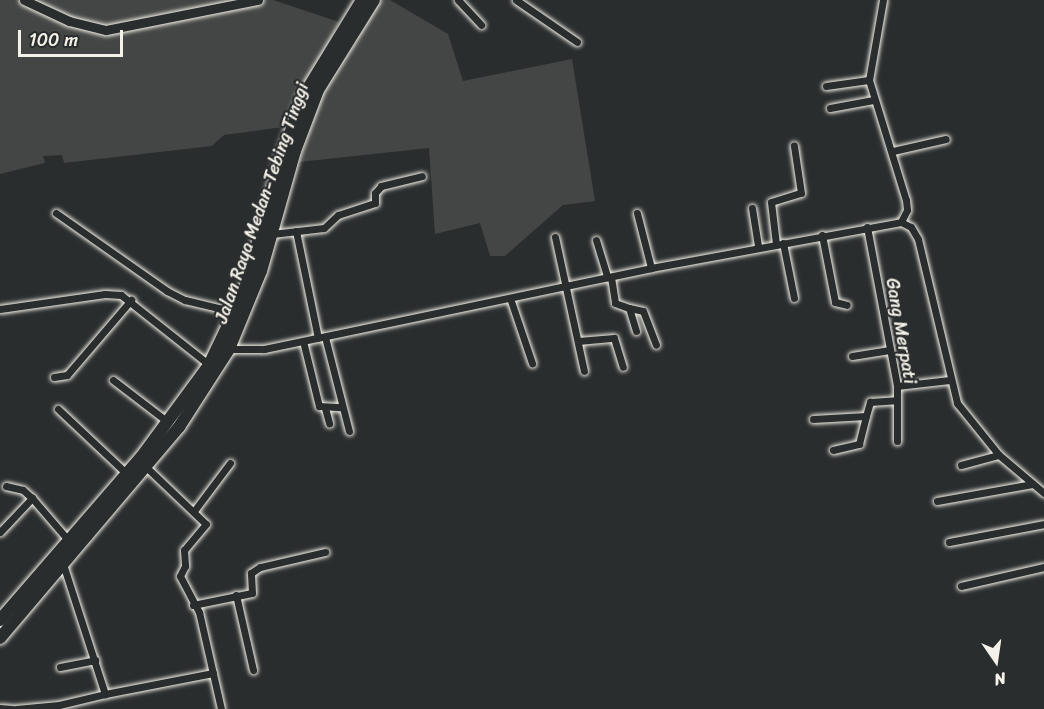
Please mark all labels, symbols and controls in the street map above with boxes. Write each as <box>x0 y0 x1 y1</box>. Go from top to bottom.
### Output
scale bar <box>21 18 126 56</box>
text: 100 m <box>29 24 78 56</box>
street label: Jalan Raya Medan-Tebing Tinggi <box>211 80 313 326</box>
street label: Gang Merpati <box>881 277 921 385</box>
north arrow <box>966 631 1026 691</box>
text: N <box>991 664 1009 694</box>

